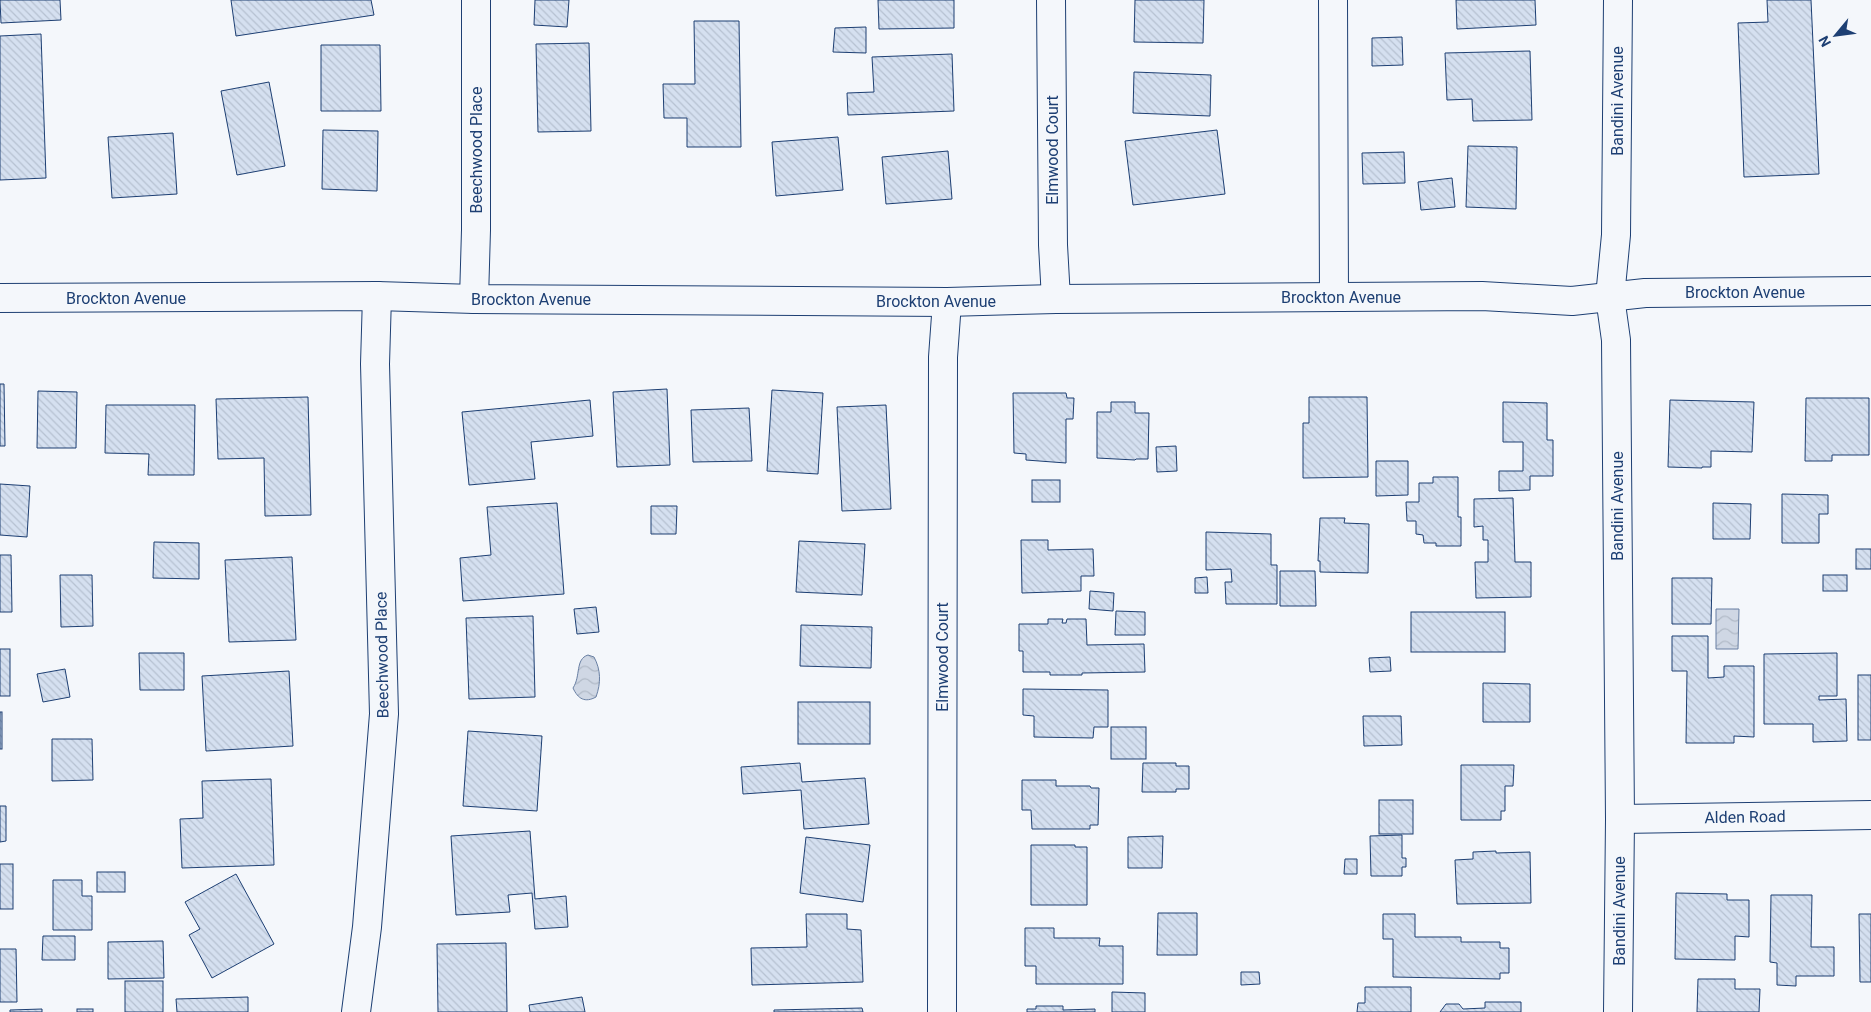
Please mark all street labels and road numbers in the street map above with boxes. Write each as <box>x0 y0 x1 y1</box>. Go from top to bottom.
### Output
street label: Bandini Avenue <box>1608 46 1627 156</box>
street label: Beechwood Place <box>467 87 486 213</box>
street label: Elmwood Court <box>1043 95 1062 205</box>
street label: Brockton Avenue <box>1685 283 1805 302</box>
street label: Brockton Avenue <box>1281 288 1401 307</box>
street label: Brockton Avenue <box>66 289 186 308</box>
street label: Brockton Avenue <box>471 290 591 309</box>
street label: Brockton Avenue <box>876 292 996 311</box>
street label: Bandini Avenue <box>1608 451 1627 561</box>
street label: Beechwood Place <box>371 591 393 719</box>
street label: Elmwood Court <box>933 602 952 712</box>
street label: Alden Road <box>1704 807 1786 827</box>
street label: Bandini Avenue <box>1610 856 1629 966</box>

